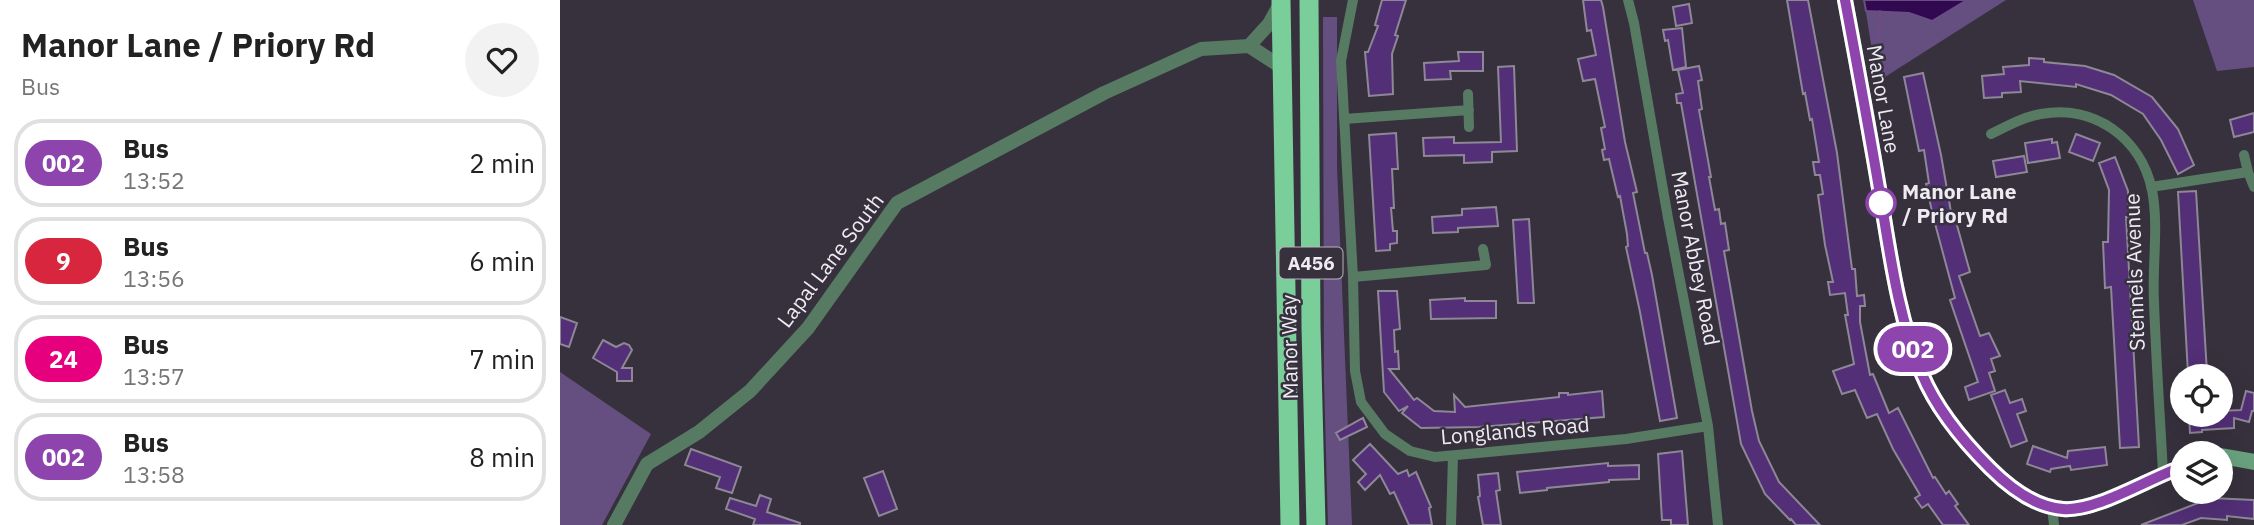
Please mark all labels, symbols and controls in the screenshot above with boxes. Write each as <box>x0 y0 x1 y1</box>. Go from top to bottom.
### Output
text: Manor Lane / Priory Rd <box>21 23 375 66</box>
button: heart <box>465 23 539 97</box>
street label: Manor Lane <box>1861 43 1907 155</box>
text: Bus <box>21 71 60 101</box>
text: Bus <box>123 131 169 165</box>
text: 2 min <box>469 146 535 180</box>
text: 002 <box>42 147 85 179</box>
text: 13:52 <box>123 165 185 195</box>
street label: Manor Abbey Road <box>1665 168 1727 348</box>
place label: Manor Lane / Priory Rd <box>1902 177 2017 229</box>
street label: Lapal Lane South <box>770 187 890 333</box>
marker: Manor Lane / Priory Rd <box>1866 188 1896 218</box>
street label: Stennels Avenue <box>2117 193 2151 351</box>
text: Bus <box>123 229 169 263</box>
text: 6 min <box>469 244 535 278</box>
text: 9 <box>56 245 71 277</box>
road number: A456 <box>1280 247 1342 278</box>
text: 13:56 <box>123 263 185 293</box>
street label: Manor Way <box>1274 294 1304 400</box>
line badge: 002 <box>1873 326 1953 372</box>
text: Bus <box>123 327 169 361</box>
text: 002 <box>1891 333 1935 365</box>
text: 7 min <box>469 342 535 376</box>
text: 24 <box>49 343 78 375</box>
text: 13:57 <box>123 361 185 391</box>
map controls <box>2170 364 2233 504</box>
button: locate <box>2170 364 2233 427</box>
street label: Longlands Road <box>1439 410 1591 450</box>
text: Bus <box>123 425 169 459</box>
text: 8 min <box>469 440 535 474</box>
text: 002 <box>42 441 85 473</box>
button: layers <box>2170 441 2233 504</box>
text: 13:58 <box>123 459 185 489</box>

